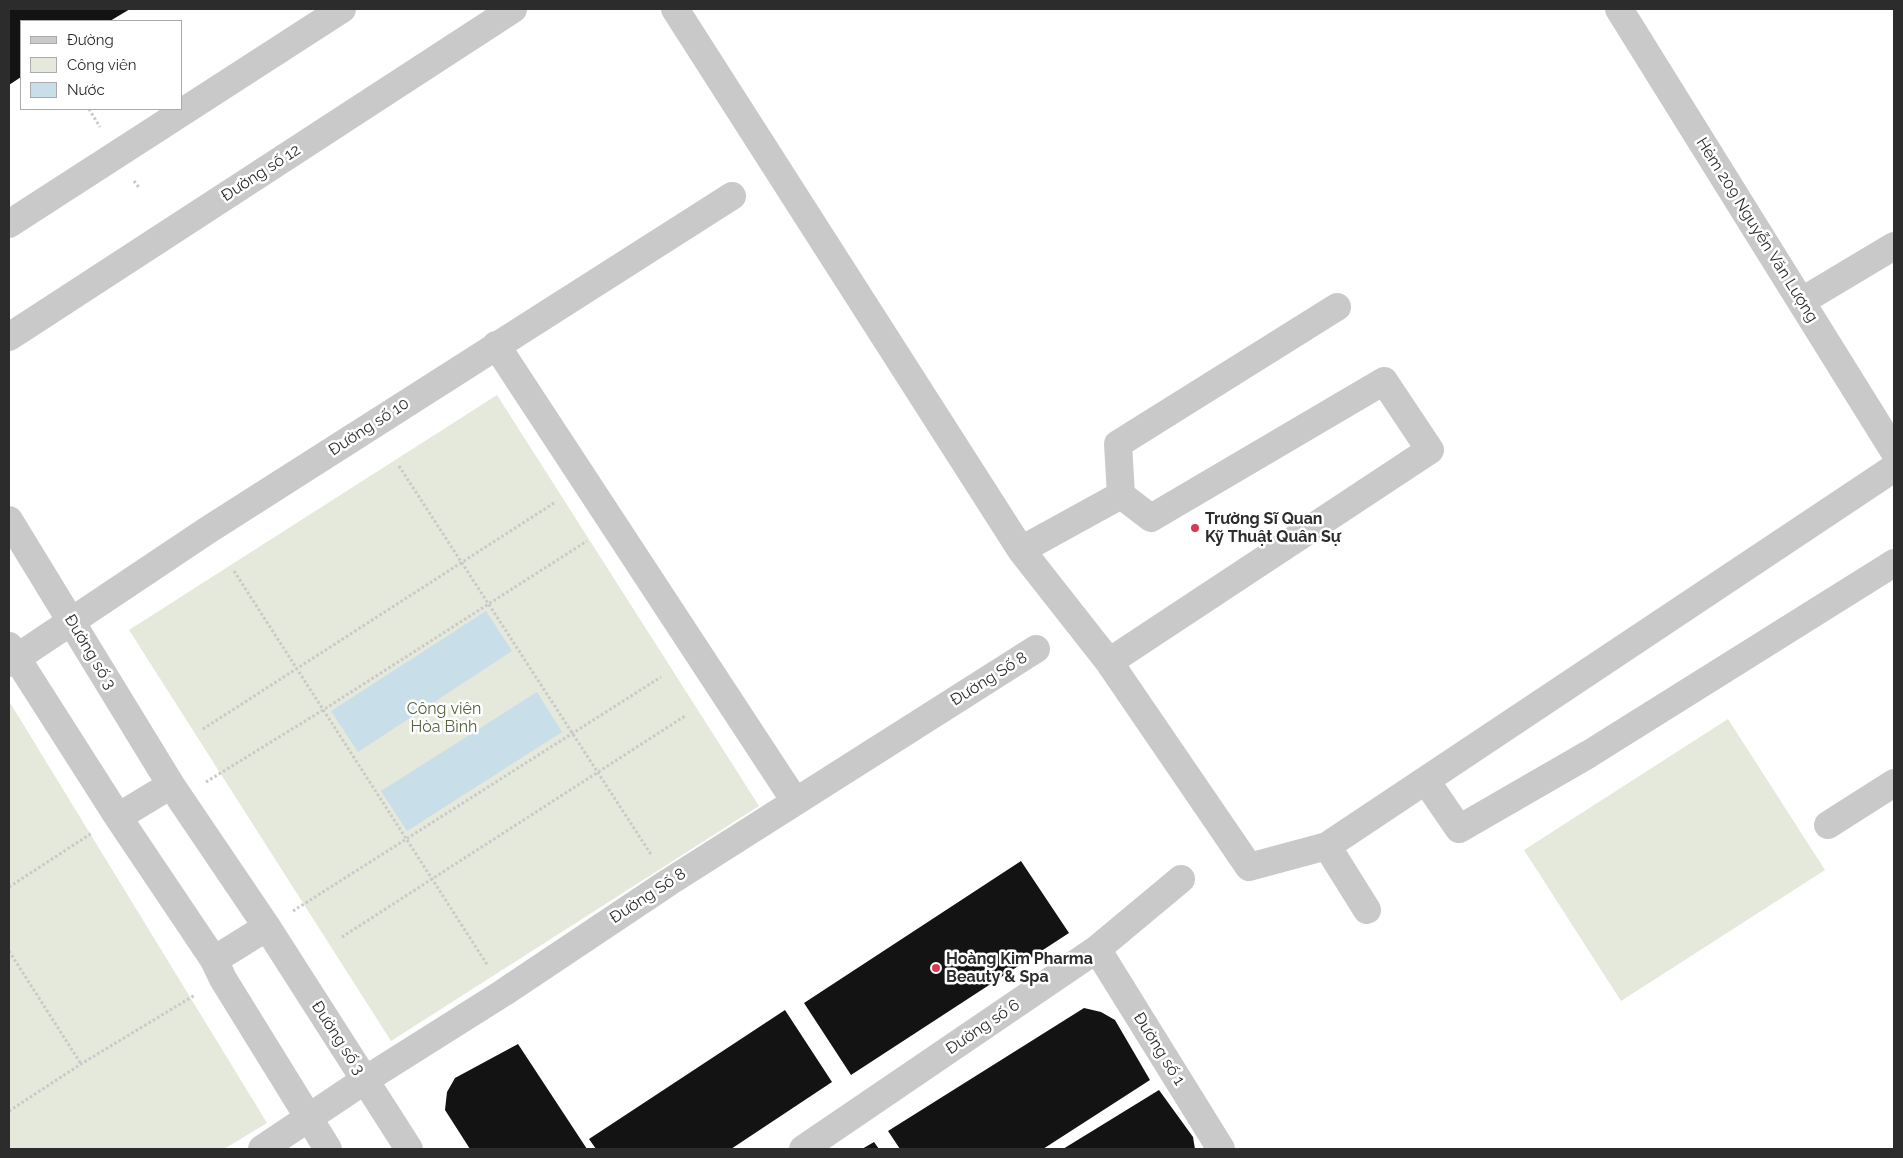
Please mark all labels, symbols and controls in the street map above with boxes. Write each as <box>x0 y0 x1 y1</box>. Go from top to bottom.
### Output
legend <box>20 20 182 110</box>
text: Đường <box>67 31 114 49</box>
text: Công viên <box>67 56 136 74</box>
text: Nước <box>67 81 105 99</box>
street label: Hẻm 209 Nguyễn Văn Lượng <box>1692 134 1822 326</box>
street label: Đường số 12 <box>218 140 304 206</box>
street label: Đường số 10 <box>325 394 413 460</box>
place label: Trường Sĩ Quan Kỹ Thuật Quân Sự <box>1205 509 1341 547</box>
marker: Trường Sĩ Quan Kỹ Thuật Quân Sự <box>1189 522 1201 534</box>
street label: Đường số 3 <box>60 611 120 693</box>
street label: Đường Số 8 <box>947 648 1031 710</box>
park label: Công viên Hòa Bình <box>407 699 481 737</box>
street label: Đường Số 8 <box>606 864 690 928</box>
place label: Hoàng Kim Pharma Beauty & Spa <box>946 949 1093 987</box>
marker: Hoàng Kim Pharma Beauty & Spa <box>930 962 942 974</box>
street label: Đường số 6 <box>942 995 1024 1059</box>
street label: Đường số 3 <box>307 998 369 1078</box>
street label: Đường số 1 <box>1129 1009 1189 1089</box>

